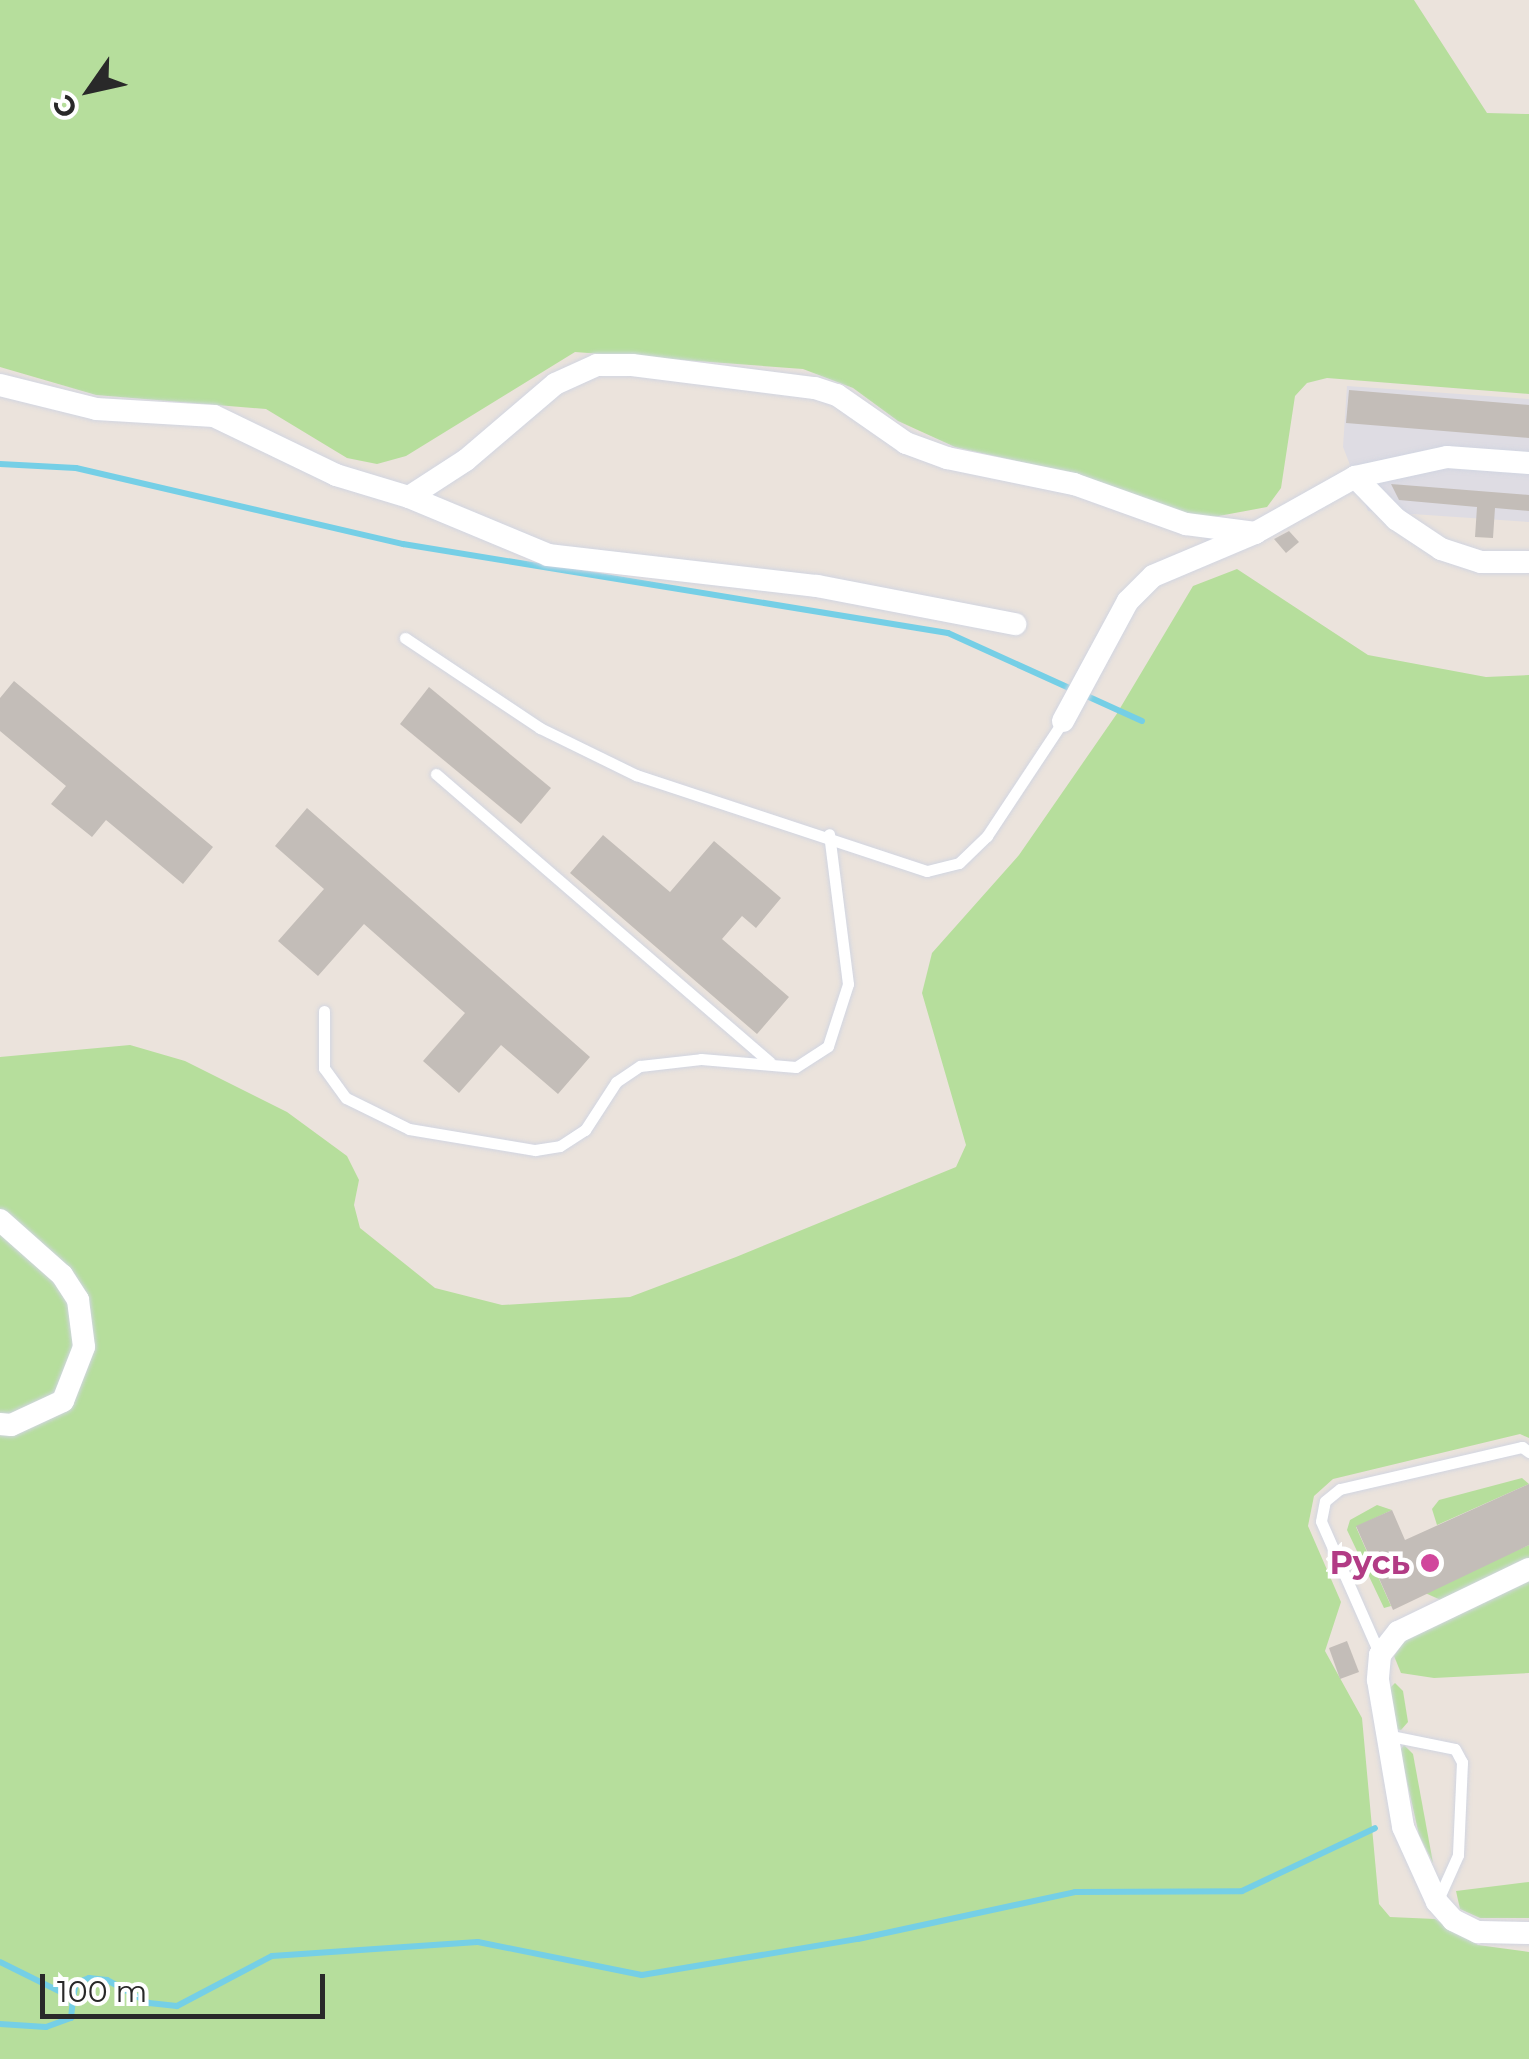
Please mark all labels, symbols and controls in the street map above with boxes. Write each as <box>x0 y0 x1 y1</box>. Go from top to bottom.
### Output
north arrow <box>40 40 140 140</box>
text: С <box>45 89 85 125</box>
place label: Русь <box>1329 1544 1410 1582</box>
marker: Русь <box>1419 1552 1441 1574</box>
scale bar <box>45 1954 330 2016</box>
text: 100 m <box>57 1973 147 2010</box>

